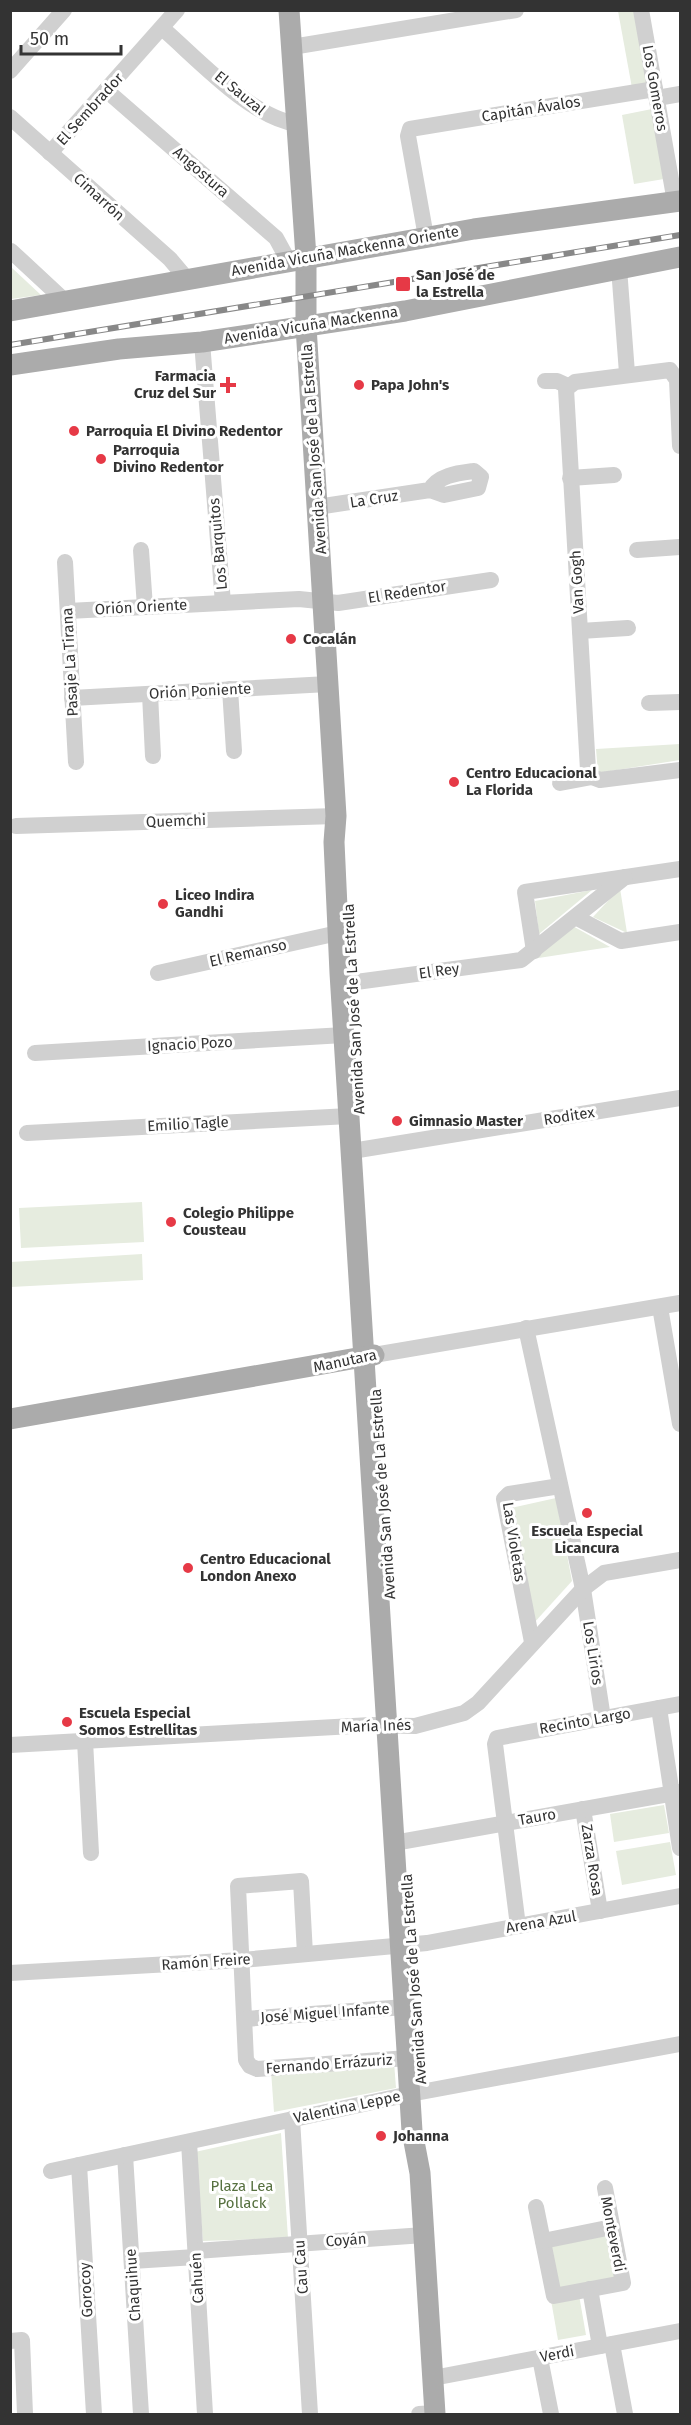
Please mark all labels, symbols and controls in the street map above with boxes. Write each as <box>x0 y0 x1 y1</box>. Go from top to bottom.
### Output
scale bar <box>21 18 122 56</box>
text: 50 m <box>30 28 69 50</box>
street label: Los Gomeros <box>639 43 671 133</box>
street label: El Sauzal <box>211 67 269 119</box>
street label: El Sembrador <box>53 69 127 149</box>
street label: Capitán Ávalos <box>480 92 582 126</box>
street label: Angostura <box>169 143 233 201</box>
street label: Cimarrón <box>70 169 128 225</box>
street label: Avenida Vicuña Mackenna Oriente <box>230 222 460 280</box>
place label: San José de la Estrella <box>416 266 495 301</box>
marker: San José de la Estrella <box>394 275 412 293</box>
street label: Avenida Vicuña Mackenna <box>223 302 399 348</box>
street label: Avenida San José de La Estrella <box>298 343 330 555</box>
place label: Farmacia Cruz del Sur <box>134 367 217 402</box>
place label: Papa John's <box>371 376 449 394</box>
marker: Farmacia Cruz del Sur <box>221 378 235 392</box>
marker: Papa John's <box>352 378 366 392</box>
place label: Parroquia El Divino Redentor <box>86 422 284 440</box>
marker: Parroquia El Divino Redentor <box>67 424 81 438</box>
place label: Parroquia Divino Redentor <box>113 441 224 476</box>
marker: Parroquia Divino Redentor <box>94 452 108 466</box>
street label: La Cruz <box>349 486 400 512</box>
street label: Los Barquitos <box>205 497 231 591</box>
street label: Van Gogh <box>566 550 588 614</box>
street label: El Redentor <box>367 577 448 607</box>
street label: Orión Oriente <box>94 596 188 618</box>
street label: Pasaje La Tirana <box>58 607 82 717</box>
place label: Cocalán <box>303 630 356 648</box>
marker: Cocalán <box>284 632 298 646</box>
street label: Orión Poniente <box>148 679 252 703</box>
place label: Centro Educacional La Florida <box>466 764 597 799</box>
marker: Centro Educacional La Florida <box>447 775 461 789</box>
street label: Quemchi <box>146 811 206 831</box>
place label: Liceo Indira Gandhi <box>175 886 254 921</box>
marker: Liceo Indira Gandhi <box>156 897 170 911</box>
street label: Avenida San José de La Estrella <box>339 903 369 1115</box>
street label: El Remanso <box>208 935 288 971</box>
street label: El Rey <box>418 959 461 983</box>
street label: Ignacio Pozo <box>147 1033 233 1055</box>
street label: Roditex <box>542 1103 596 1129</box>
place label: Gimnasio Master <box>409 1112 524 1130</box>
street label: Emilio Tagle <box>147 1113 229 1135</box>
marker: Gimnasio Master <box>390 1114 404 1128</box>
place label: Colegio Philippe Cousteau <box>183 1204 294 1239</box>
marker: Colegio Philippe Cousteau <box>164 1215 178 1229</box>
street label: Manutara <box>312 1346 378 1376</box>
street label: Avenida San José de La Estrella <box>367 1388 399 1600</box>
street label: Las Violetas <box>499 1501 529 1583</box>
marker: Escuela Especial Licancura <box>580 1506 594 1520</box>
place label: Escuela Especial Licancura <box>531 1522 643 1557</box>
place label: Centro Educacional London Anexo <box>200 1550 331 1585</box>
marker: Centro Educacional London Anexo <box>181 1561 195 1575</box>
street label: Los Lirios <box>579 1620 607 1686</box>
place label: Escuela Especial Somos Estrellitas <box>79 1704 197 1739</box>
street label: Recinto Largo <box>538 1704 632 1738</box>
marker: Escuela Especial Somos Estrellitas <box>60 1715 74 1729</box>
street label: María Inés <box>341 1716 411 1736</box>
street label: Tauro <box>517 1805 557 1829</box>
street label: Zarza Rosa <box>577 1823 607 1897</box>
street label: Avenida San José de La Estrella <box>398 1873 430 2085</box>
street label: Arena Azul <box>504 1907 578 1937</box>
street label: Ramón Freire <box>161 1950 251 1974</box>
street label: José Miguel Infante <box>260 2000 390 2026</box>
street label: Fernando Errázuriz <box>265 2051 393 2077</box>
street label: Valentina Leppe <box>292 2087 402 2127</box>
place label: Johanna <box>392 2127 449 2145</box>
marker: Johanna <box>374 2129 388 2143</box>
park label: Plaza Lea Pollack <box>211 2177 273 2212</box>
street label: Monteverdi <box>597 2195 629 2273</box>
street label: Coyán <box>325 2230 367 2250</box>
street label: Cau Cau <box>290 2239 312 2295</box>
street label: Chaquihue <box>121 2248 145 2322</box>
street label: Cahuén <box>187 2252 207 2304</box>
street label: Gorocoy <box>76 2261 96 2318</box>
street label: Verdi <box>538 2342 576 2366</box>

